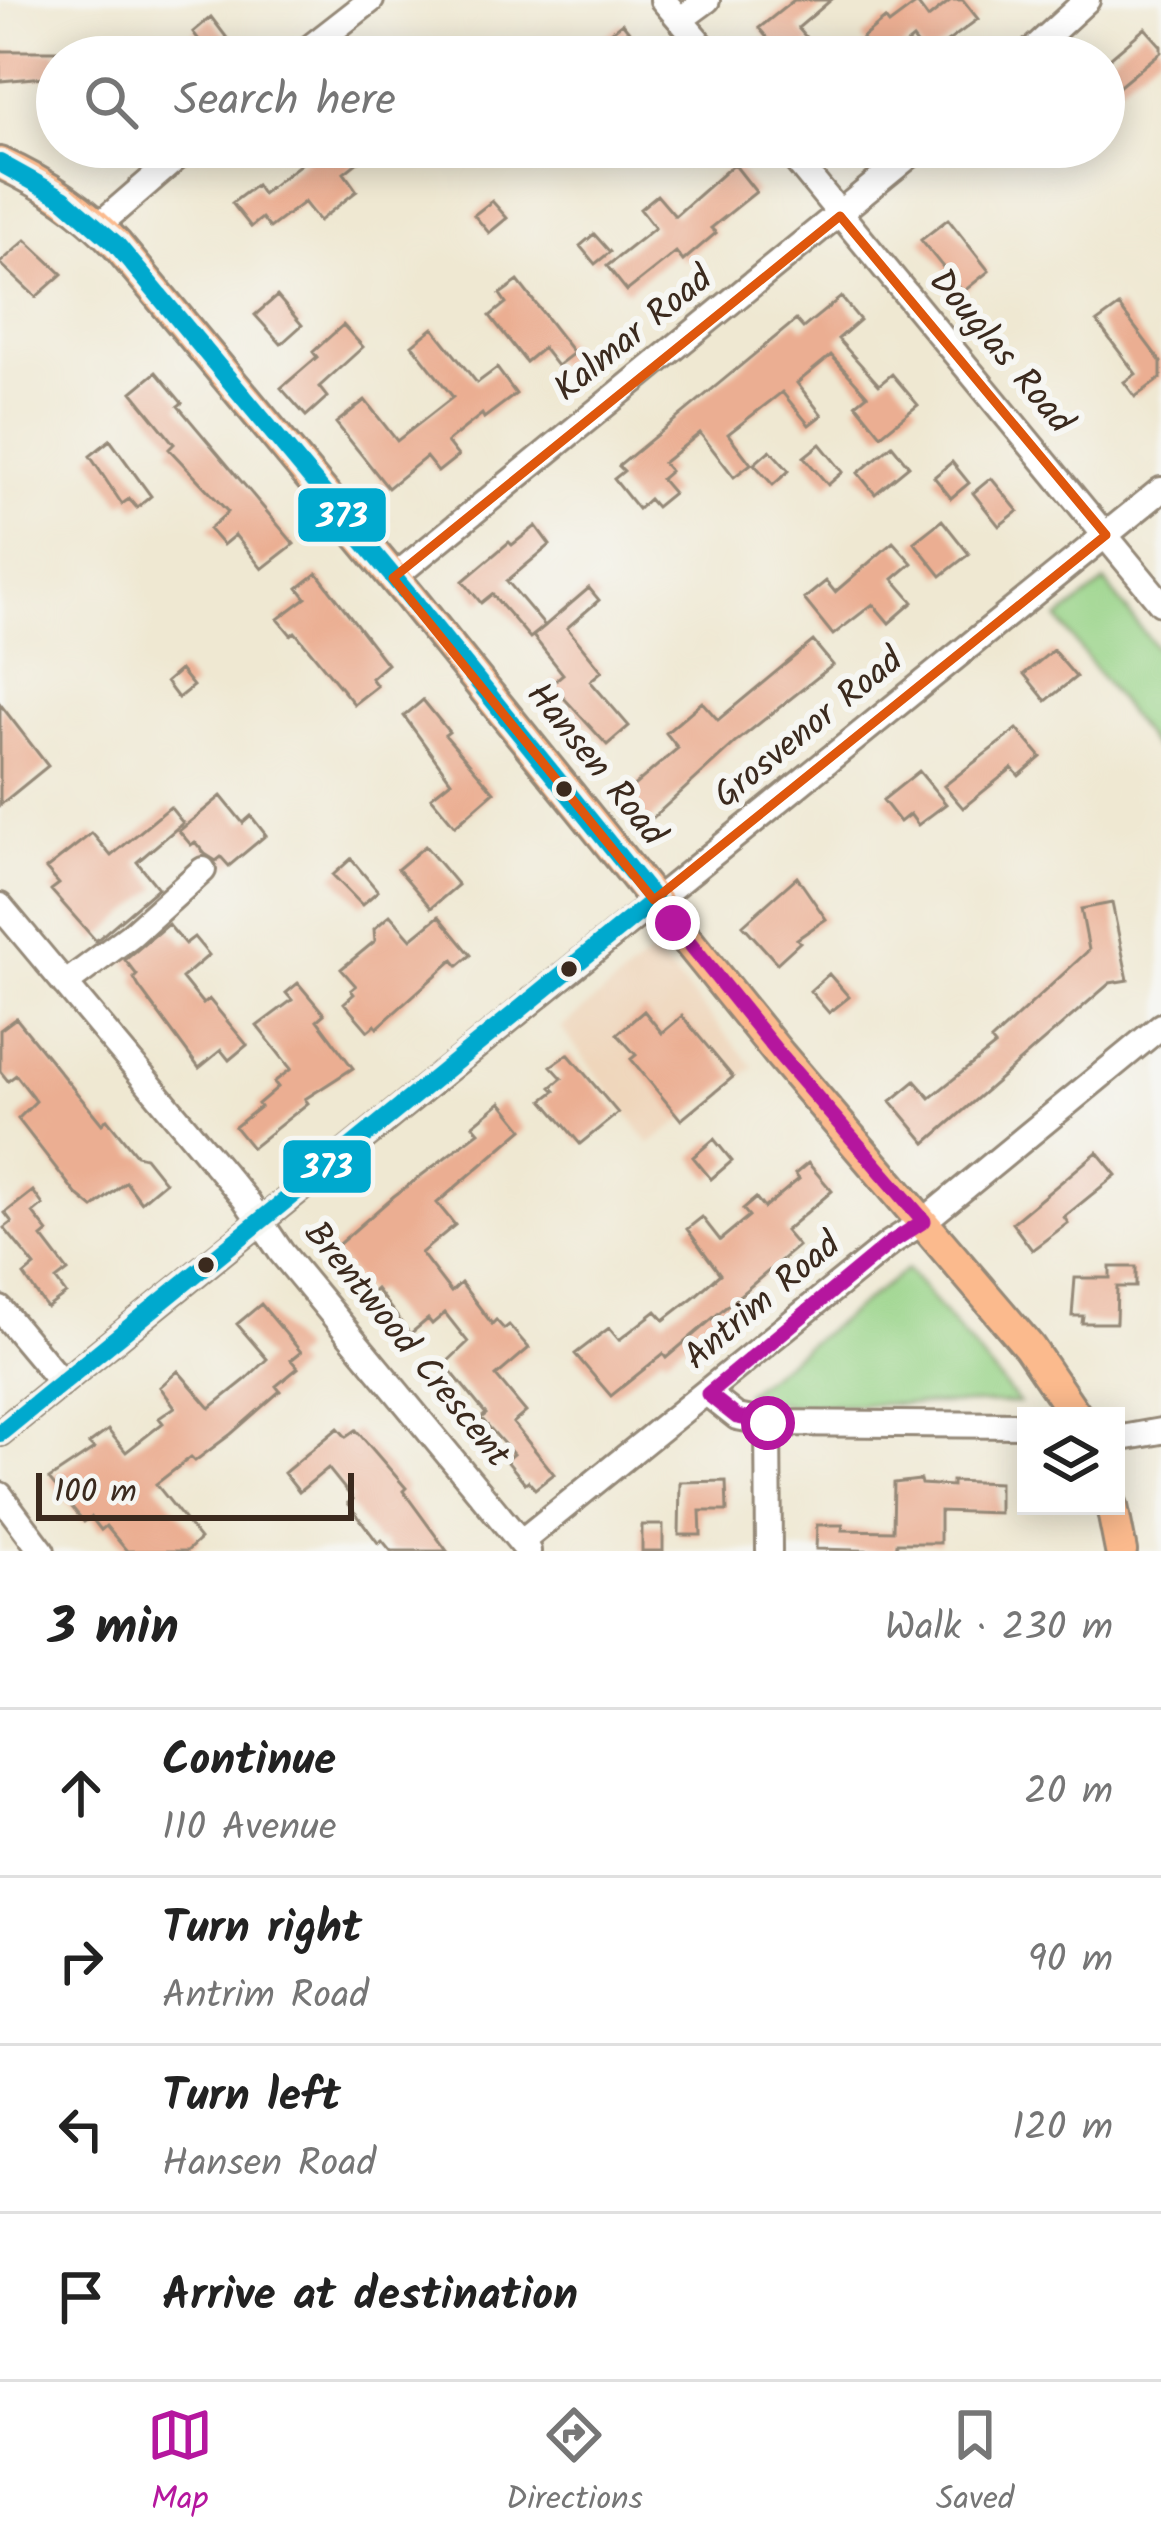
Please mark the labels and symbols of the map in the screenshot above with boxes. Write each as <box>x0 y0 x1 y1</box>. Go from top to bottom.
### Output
street label: Kalmar Road <box>542 252 727 417</box>
street label: Douglas Road <box>913 256 1087 448</box>
line badge: 373 <box>296 486 388 544</box>
text: 373 <box>315 492 368 545</box>
street label: Grosvenor Road <box>701 634 917 824</box>
street label: Hansen Road <box>511 670 680 860</box>
unlabelled marker <box>553 778 575 800</box>
route end <box>646 896 700 950</box>
unlabelled marker <box>558 958 580 980</box>
line badge: 373 <box>281 1138 373 1195</box>
text: 373 <box>300 1143 353 1196</box>
street label: Brentwood Crescent <box>288 1209 524 1482</box>
street label: Antrim Road <box>672 1218 855 1385</box>
unlabelled marker <box>195 1254 217 1276</box>
route start <box>741 1396 795 1450</box>
scale bar <box>36 1467 354 1520</box>

